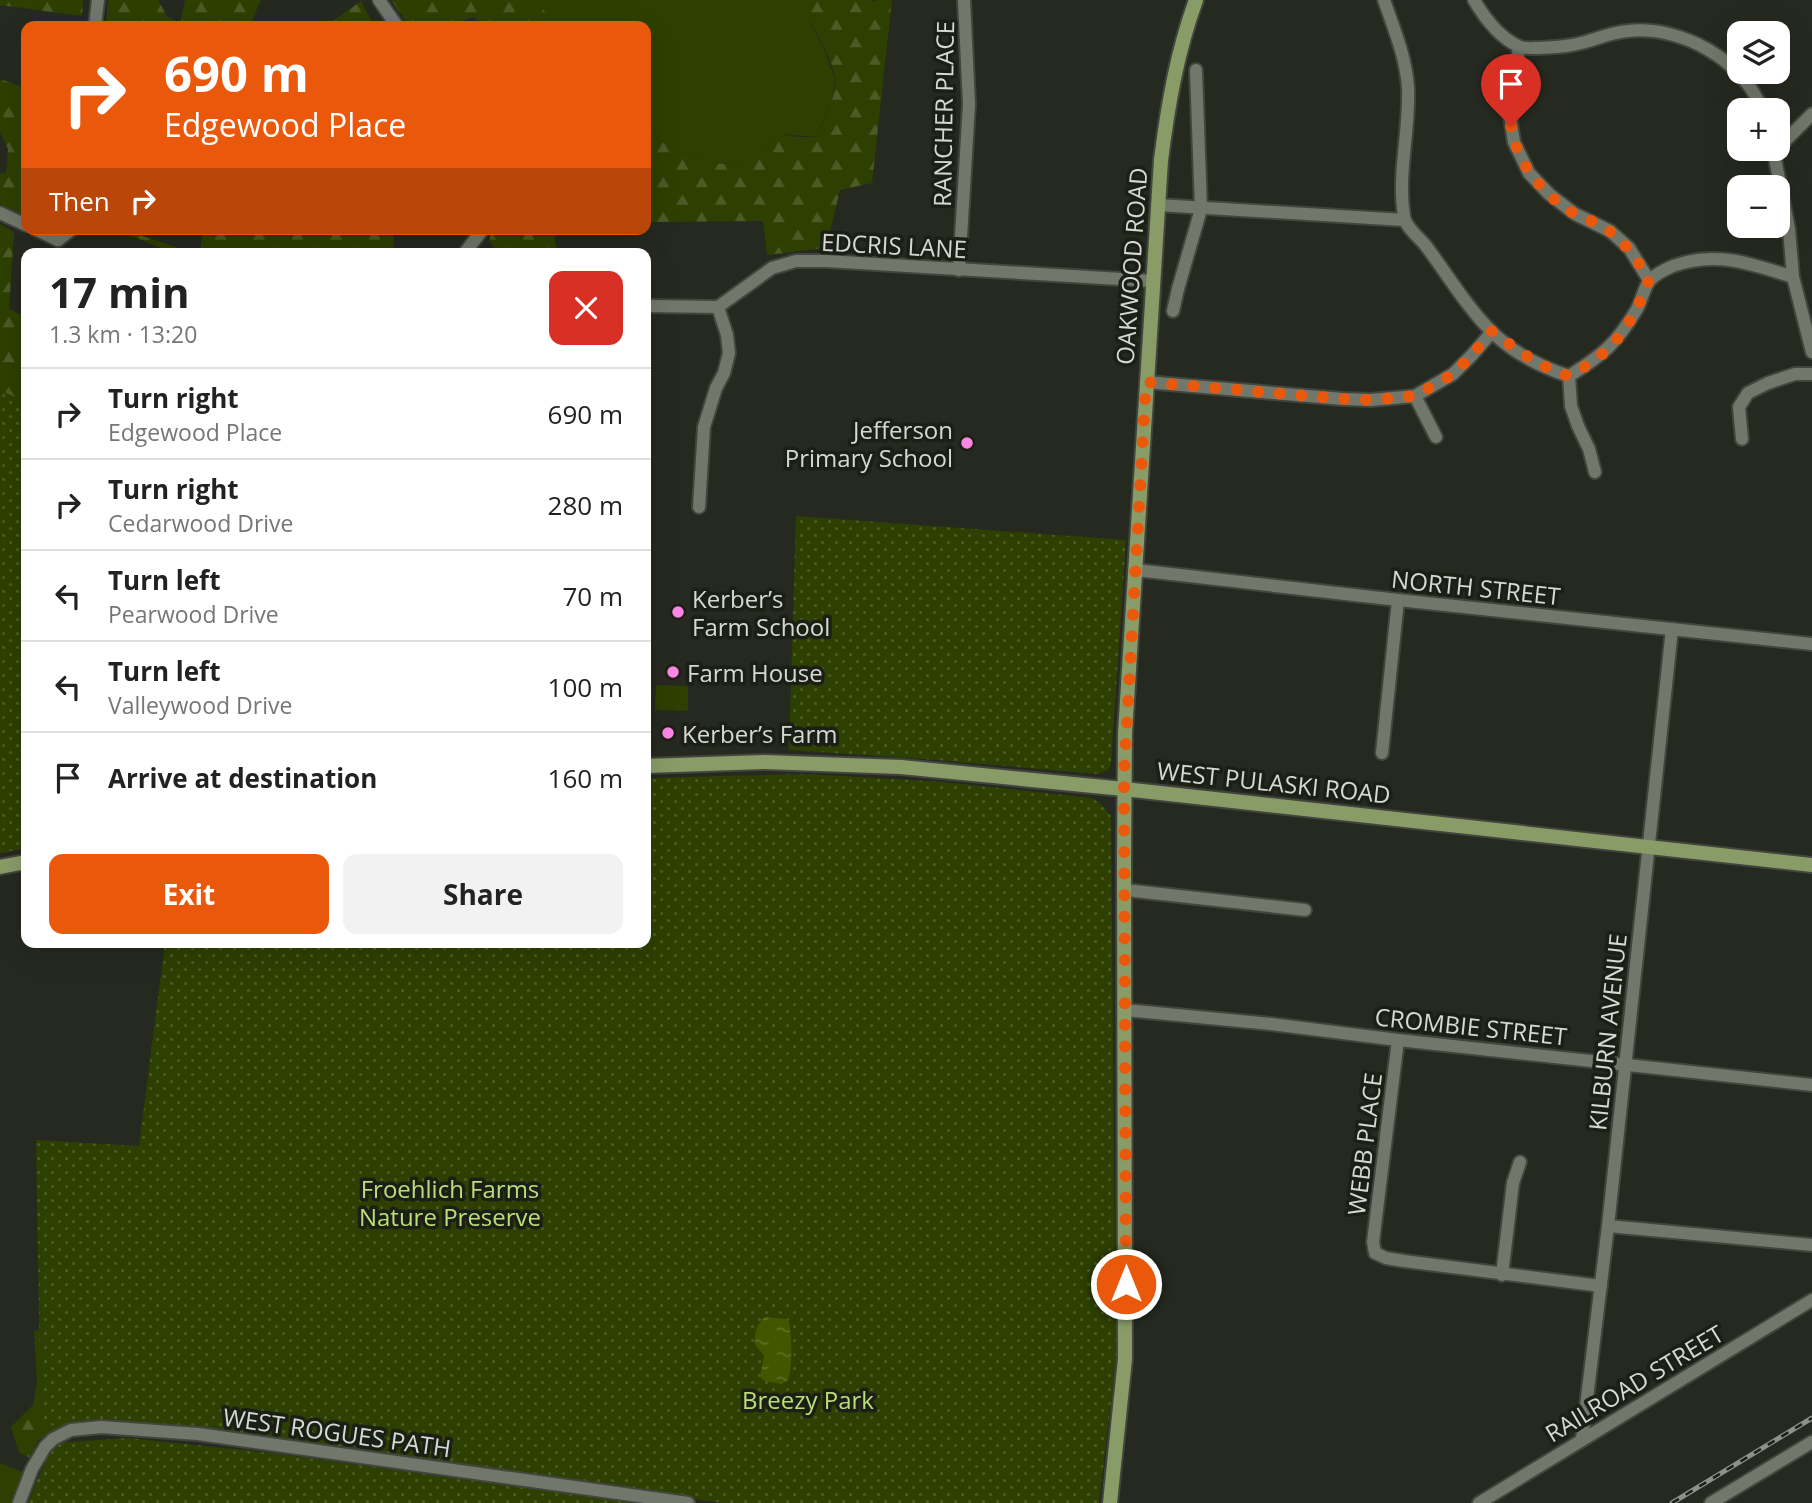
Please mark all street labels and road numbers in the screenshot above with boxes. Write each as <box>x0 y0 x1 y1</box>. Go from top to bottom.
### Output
street label: RANCHER PLACE <box>925 21 961 207</box>
street label: OAKWOOD ROAD <box>1108 166 1154 366</box>
street label: EDCRIS LANE <box>820 225 968 265</box>
street label: NORTH STREET <box>1390 562 1562 612</box>
street label: WEST PULASKI ROAD <box>1156 753 1392 811</box>
street label: KILBURN AVENUE <box>1580 932 1634 1132</box>
street label: CROMBIE STREET <box>1373 1000 1569 1052</box>
street label: WEBB PLACE <box>1339 1071 1389 1217</box>
street label: RAILROAD STREET <box>1539 1317 1729 1449</box>
street label: WEST ROGUES PATH <box>221 1400 453 1464</box>

